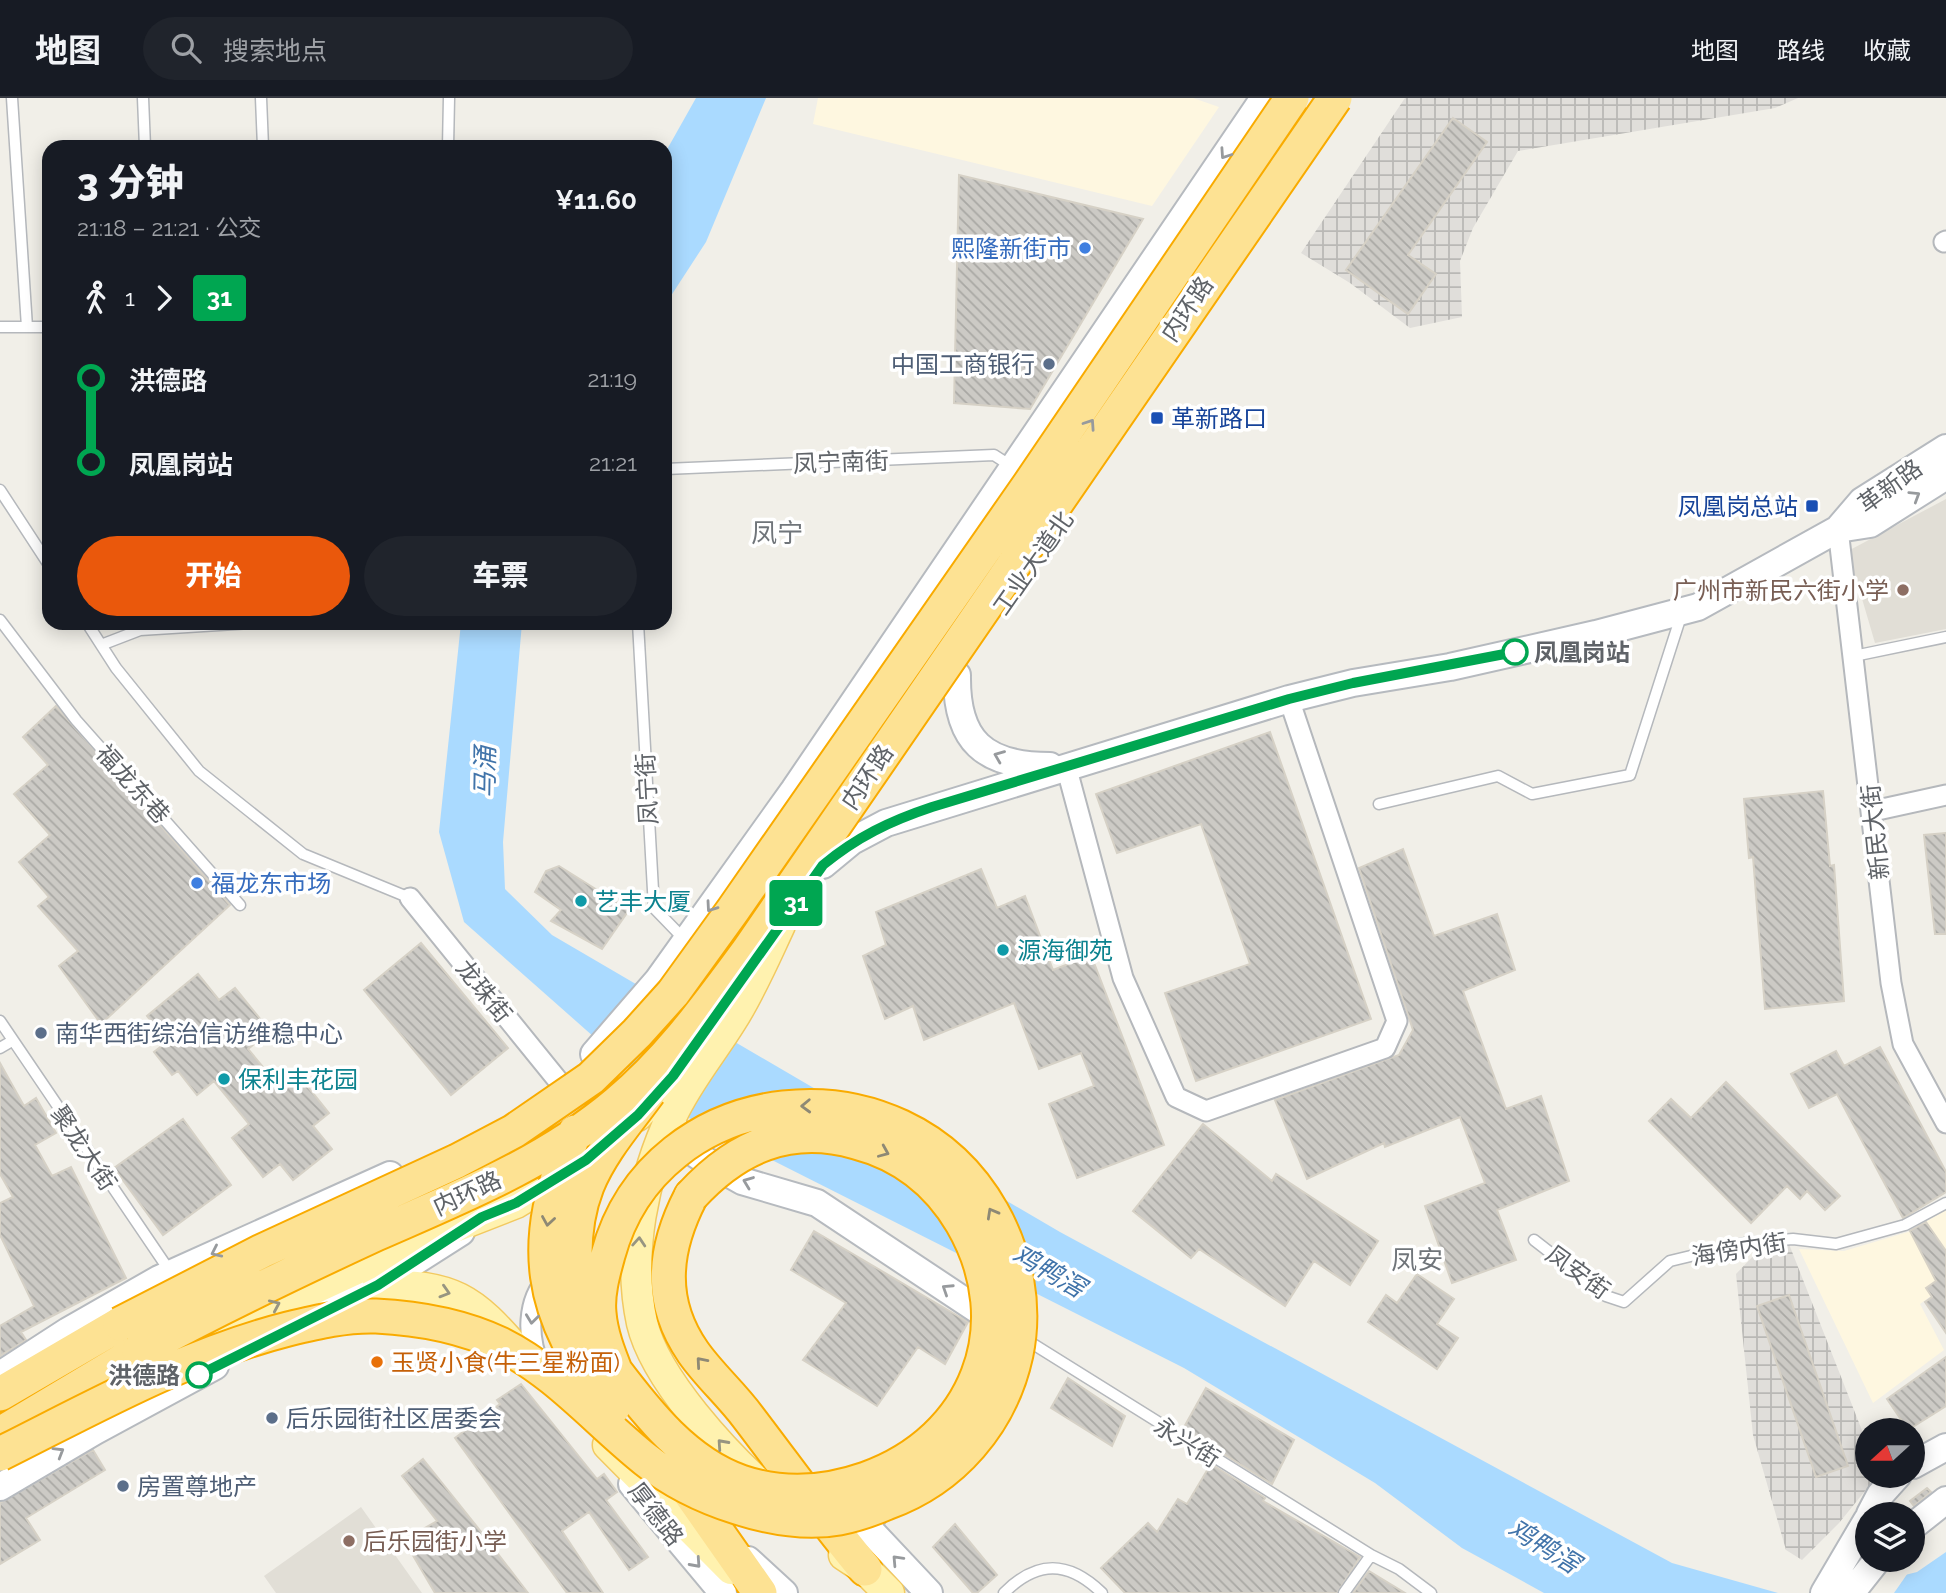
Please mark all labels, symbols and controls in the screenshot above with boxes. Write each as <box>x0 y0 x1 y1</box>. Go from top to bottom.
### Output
search box <box>143 17 633 80</box>
icon: search <box>167 29 205 67</box>
text: 地图 <box>35 31 101 70</box>
text: 搜索地点 <box>223 36 327 66</box>
text: 地图 <box>1691 36 1739 65</box>
text: 路线 <box>1777 36 1825 65</box>
text: 收藏 <box>1863 36 1911 65</box>
one-way arrow <box>1221 146 1233 159</box>
text: 3 分钟 <box>77 160 183 205</box>
text: ¥11.60 <box>555 185 637 215</box>
text: 21:18 – 21:21 · 公交 <box>77 214 262 241</box>
place label: 熙隆新街市 <box>951 234 1071 263</box>
marker: 熙隆新街市 <box>1077 240 1093 256</box>
street label: 内环路 <box>1155 271 1219 347</box>
icon: walk <box>77 279 115 317</box>
icon: forward <box>145 279 183 317</box>
text: 31 <box>207 283 232 312</box>
text: 1 <box>125 284 135 311</box>
place label: 中国工商银行 <box>891 350 1035 379</box>
marker: 中国工商银行 <box>1041 356 1057 372</box>
text: 21:19 <box>588 365 637 392</box>
text: 洪德路 <box>129 366 207 396</box>
place label: 革新路口 <box>1171 404 1267 433</box>
marker: 革新路口 <box>1149 410 1165 426</box>
one-way arrow <box>1082 419 1095 432</box>
street label: 凤宁南街 <box>793 446 889 478</box>
text: 21:21 <box>589 449 637 476</box>
text: 凤凰岗站 <box>129 450 233 480</box>
street label: 革新路 <box>1852 453 1928 519</box>
one-way arrow <box>1908 491 1921 504</box>
place label: 凤凰岗总站 <box>1678 492 1798 521</box>
marker: 凤凰岗总站 <box>1804 498 1820 514</box>
street label: 工业大道北 <box>987 506 1079 620</box>
district label: 凤宁 <box>751 518 803 548</box>
button: 开始 <box>77 536 350 616</box>
button: 车票 <box>364 536 637 616</box>
place label: 广州市新民六街小学 <box>1673 576 1889 605</box>
marker: 广州市新民六街小学 <box>1895 582 1911 598</box>
place label: 凤凰岗站 <box>1534 638 1630 667</box>
marker: 凤凰岗站 <box>1502 639 1528 665</box>
street label: 福龙东巷 <box>90 739 176 829</box>
street label: 内环路 <box>835 739 899 815</box>
water label: 马涌 <box>470 743 501 798</box>
one-way arrow <box>994 751 1006 765</box>
street label: 凤宁街 <box>631 752 663 826</box>
street label: 新民大街 <box>1856 783 1894 881</box>
place label: 福龙东市场 <box>211 869 331 898</box>
marker: 福龙东市场 <box>189 875 205 891</box>
line badge: 31 <box>764 880 828 926</box>
place label: 艺丰大厦 <box>595 887 691 916</box>
text: 31 <box>783 888 809 917</box>
marker: 艺丰大厦 <box>573 893 589 909</box>
one-way arrow <box>707 899 719 912</box>
place label: 源海御苑 <box>1017 936 1113 965</box>
marker: 源海御苑 <box>995 942 1011 958</box>
street label: 龙珠街 <box>450 954 518 1028</box>
place label: 南华西街综治信访维稳中心 <box>55 1019 343 1048</box>
marker: 南华西街综治信访维稳中心 <box>33 1025 49 1041</box>
place label: 保利丰花园 <box>238 1065 358 1094</box>
marker: 保利丰花园 <box>216 1071 232 1087</box>
one-way arrow <box>800 1098 811 1113</box>
street label: 聚龙大街 <box>45 1100 123 1196</box>
one-way arrow <box>878 1143 890 1157</box>
street label: 内环路 <box>428 1165 506 1221</box>
one-way arrow <box>743 1177 755 1191</box>
one-way arrow <box>987 1207 1000 1220</box>
one-way arrow <box>541 1215 556 1227</box>
street label: 海傍内街 <box>1689 1227 1789 1271</box>
one-way arrow <box>631 1236 646 1247</box>
water label: 鸡鸭滘 <box>1008 1239 1094 1305</box>
street label: 凤安街 <box>1540 1239 1616 1305</box>
one-way arrow <box>211 1244 223 1258</box>
district label: 凤安 <box>1391 1245 1443 1275</box>
one-way arrow <box>439 1283 451 1298</box>
one-way arrow <box>942 1284 955 1297</box>
one-way arrow <box>268 1299 280 1313</box>
one-way arrow <box>525 1313 540 1325</box>
place label: 玉贤小食(牛三星粉面) <box>391 1348 620 1377</box>
marker: 玉贤小食(牛三星粉面) <box>369 1354 385 1370</box>
one-way arrow <box>697 1357 709 1370</box>
place label: 洪德路 <box>108 1361 180 1390</box>
marker: 洪德路 <box>186 1362 212 1388</box>
place label: 后乐园街社区居委会 <box>286 1404 502 1433</box>
marker: 后乐园街社区居委会 <box>264 1410 280 1426</box>
street label: 永兴街 <box>1149 1411 1225 1473</box>
north arrow <box>1855 1418 1925 1488</box>
map controls <box>1855 1418 1925 1572</box>
one-way arrow <box>718 1439 730 1452</box>
one-way arrow <box>51 1447 64 1460</box>
place label: 房置尊地产 <box>137 1472 257 1501</box>
street label: 厚德路 <box>622 1477 690 1551</box>
marker: 房置尊地产 <box>115 1478 131 1494</box>
button: layers <box>1855 1502 1925 1572</box>
water label: 鸡鸭滘 <box>1503 1513 1588 1582</box>
place label: 后乐园街小学 <box>363 1527 507 1556</box>
marker: 后乐园街小学 <box>341 1533 357 1549</box>
one-way arrow <box>688 1555 700 1568</box>
one-way arrow <box>893 1555 906 1568</box>

